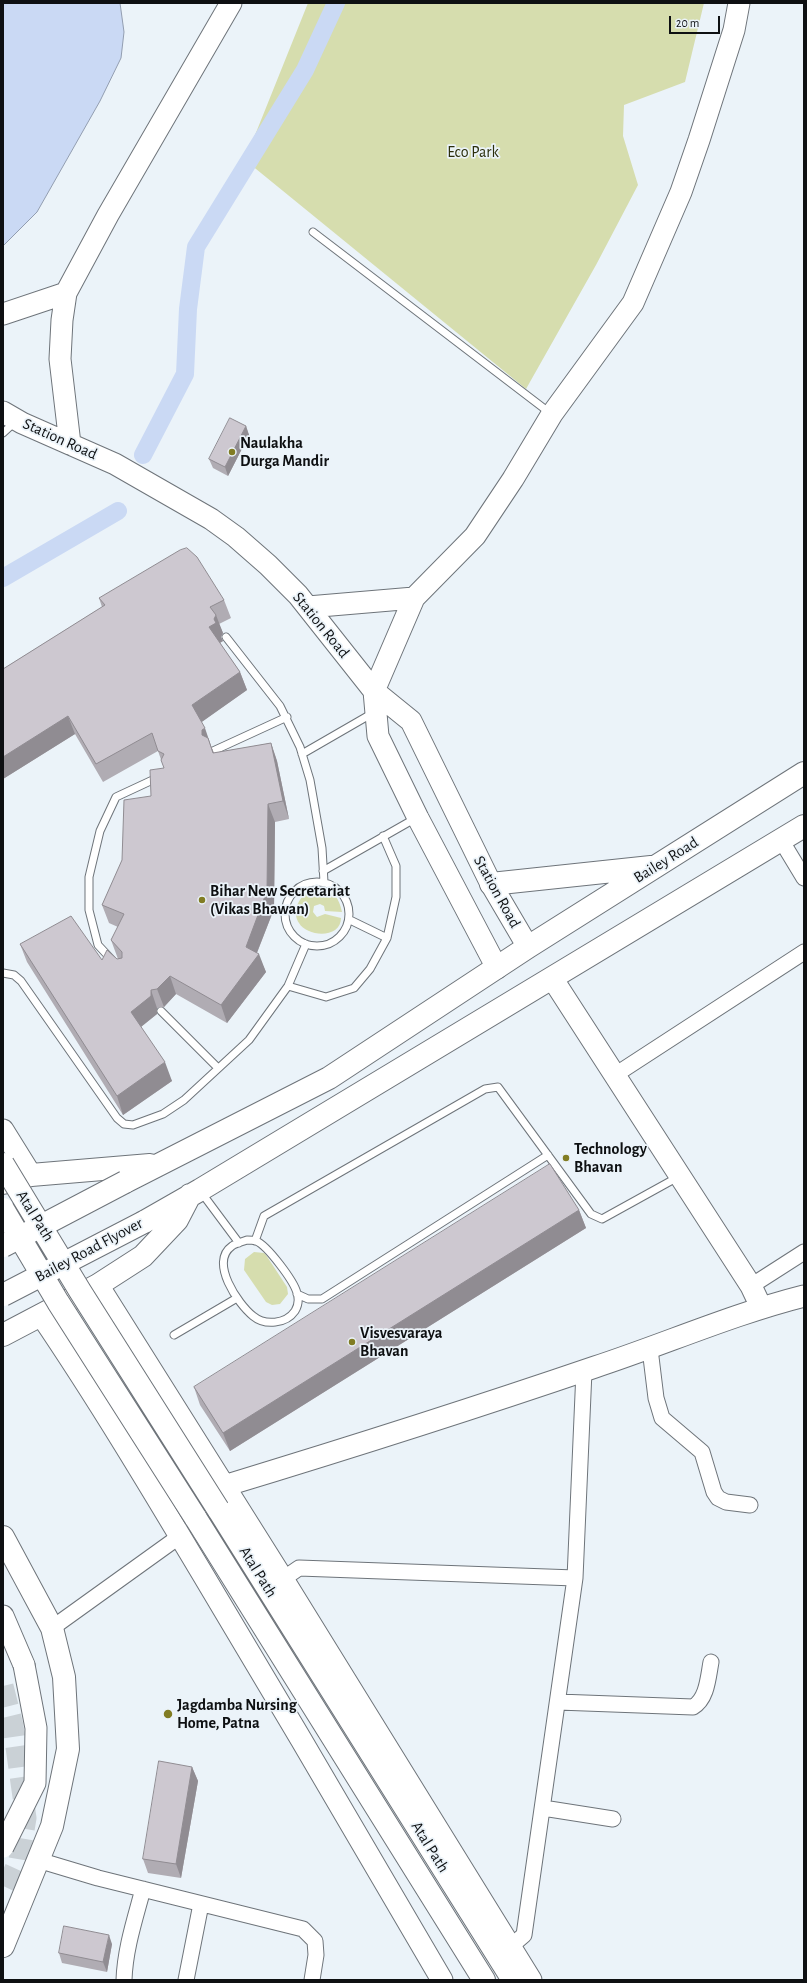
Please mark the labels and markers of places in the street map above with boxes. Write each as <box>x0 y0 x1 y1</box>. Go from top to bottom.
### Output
place label: Naulakha Durga Mandir <box>240 433 329 471</box>
marker: Naulakha Durga Mandir <box>227 447 237 457</box>
place label: Bihar New Secretariat (Vikas Bhawan) <box>210 881 350 919</box>
marker: Bihar New Secretariat (Vikas Bhawan) <box>197 895 207 905</box>
place label: Technology Bhavan <box>574 1139 647 1177</box>
marker: Technology Bhavan <box>561 1153 571 1163</box>
place label: Visvesvaraya Bhavan <box>360 1323 442 1361</box>
marker: Visvesvaraya Bhavan <box>347 1337 357 1347</box>
place label: Jagdamba Nursing Home, Patna <box>177 1695 297 1733</box>
marker: Jagdamba Nursing Home, Patna <box>162 1708 174 1720</box>

